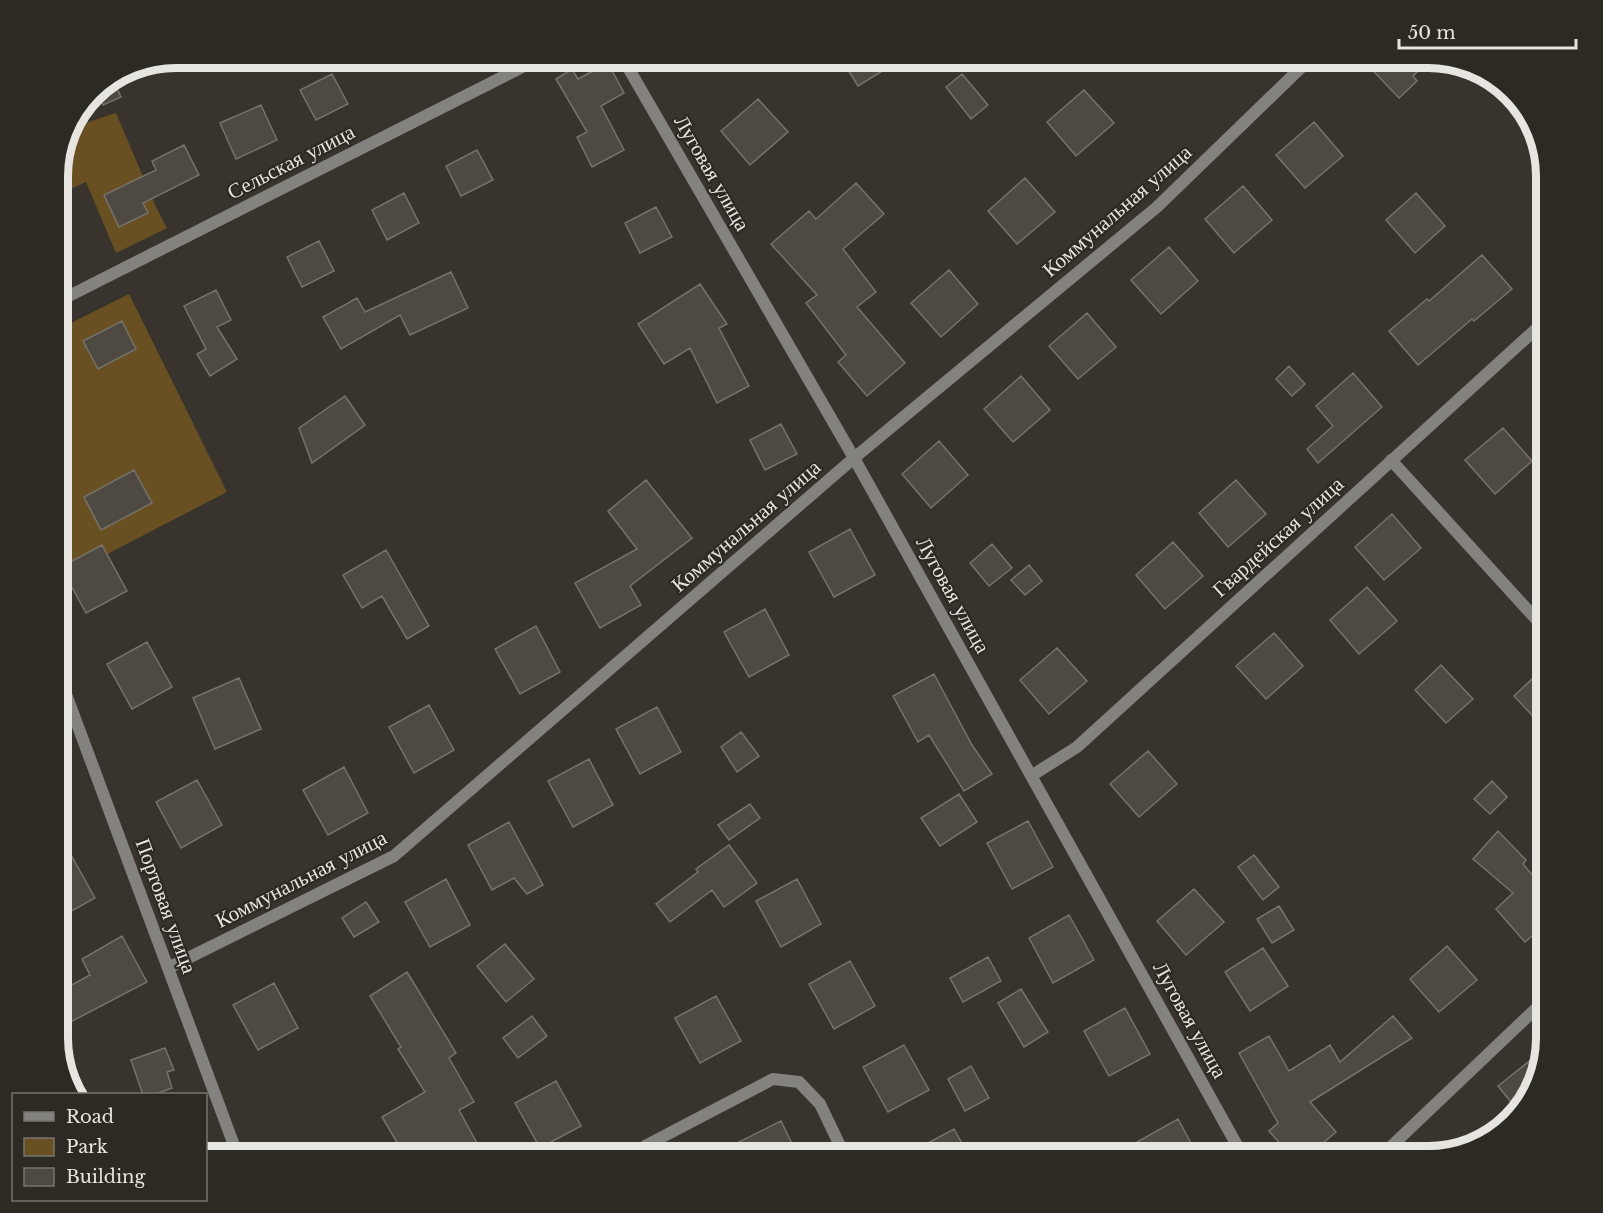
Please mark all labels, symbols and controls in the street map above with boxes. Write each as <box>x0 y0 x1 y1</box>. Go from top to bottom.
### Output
scale bar <box>1399 12 1576 50</box>
text: 50 m <box>1408 22 1456 44</box>
street label: Луговая улица <box>668 111 756 236</box>
street label: Сельская улица <box>223 118 360 205</box>
street label: Коммунальная улица <box>1037 139 1197 283</box>
street label: Коммунальная улица <box>666 454 826 598</box>
street label: Гвардейская улица <box>1207 471 1350 603</box>
street label: Луговая улица <box>910 532 996 658</box>
street label: Коммунальная улица <box>211 824 392 933</box>
street label: Портовая улица <box>130 835 203 978</box>
street label: Луговая улица <box>1147 957 1233 1083</box>
legend <box>12 1093 207 1201</box>
text: Road <box>66 1106 114 1128</box>
text: Park <box>66 1136 108 1158</box>
text: Building <box>66 1166 145 1188</box>

